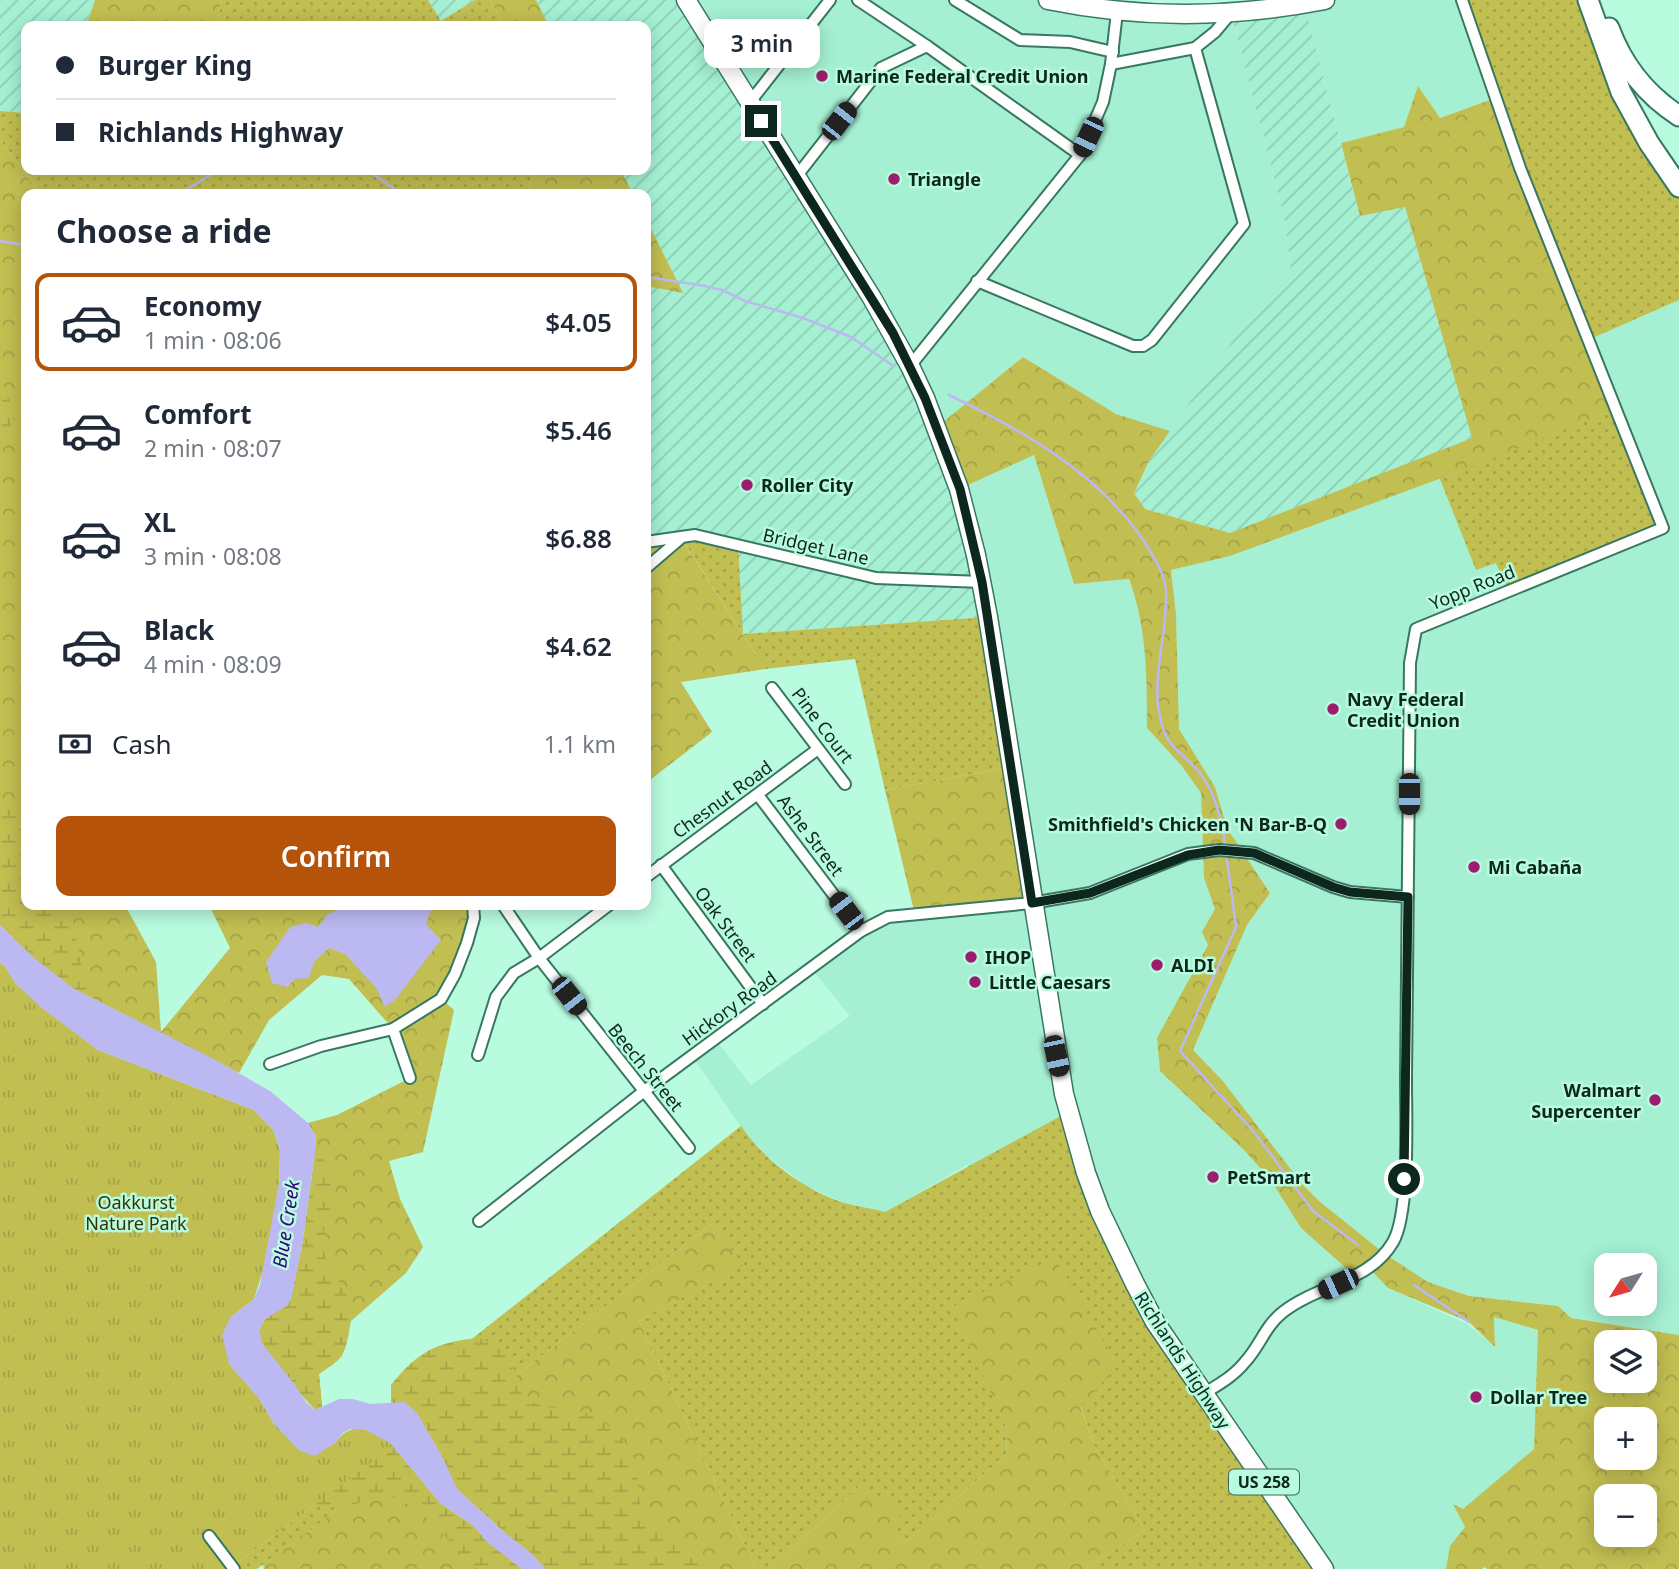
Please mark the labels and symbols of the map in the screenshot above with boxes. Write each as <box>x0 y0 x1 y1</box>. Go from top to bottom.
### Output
callout: 3 min <box>703 19 819 68</box>
place label: Marine Federal Credit Union <box>836 64 1088 88</box>
marker: Marine Federal Credit Union <box>814 68 830 84</box>
car <box>818 98 861 144</box>
route end <box>745 105 777 137</box>
car <box>1070 114 1107 160</box>
place label: Triangle <box>908 167 981 191</box>
marker: Triangle <box>886 171 902 187</box>
place label: Roller City <box>761 473 854 497</box>
marker: Roller City <box>739 477 755 493</box>
street label: Bridget Lane <box>761 522 871 570</box>
street label: Yopp Road <box>1426 559 1518 615</box>
street label: Pine Court <box>787 682 860 768</box>
place label: Navy Federal Credit Union <box>1347 687 1464 732</box>
marker: Navy Federal Credit Union <box>1325 701 1341 717</box>
street label: Chesnut Road <box>667 755 777 843</box>
car <box>1399 773 1420 815</box>
street label: Ashe Street <box>772 789 850 881</box>
place label: Smithfield's Chicken 'N Bar-B-Q <box>1048 812 1327 836</box>
marker: Smithfield's Chicken 'N Bar-B-Q <box>1333 816 1349 832</box>
place label: Mi Cabaña <box>1488 855 1582 879</box>
marker: Mi Cabaña <box>1466 859 1482 875</box>
street label: Oak Street <box>690 881 763 967</box>
car <box>825 888 868 934</box>
place label: IHOP <box>985 945 1031 969</box>
marker: IHOP <box>963 949 979 965</box>
place label: ALDI <box>1171 953 1214 977</box>
marker: ALDI <box>1149 957 1165 973</box>
street label: Hickory Road <box>677 965 781 1051</box>
place label: Little Caesars <box>989 970 1111 994</box>
car <box>548 973 591 1019</box>
marker: Little Caesars <box>967 974 983 990</box>
street label: Beech Street <box>603 1018 689 1116</box>
car <box>1042 1033 1071 1079</box>
place label: Walmart Supercenter <box>1531 1078 1641 1123</box>
marker: Walmart Supercenter <box>1647 1092 1663 1108</box>
route start <box>1388 1163 1420 1195</box>
place label: PetSmart <box>1227 1165 1311 1189</box>
marker: PetSmart <box>1205 1169 1221 1185</box>
water label: Blue Creek <box>266 1178 306 1270</box>
park label: Oakkurst Nature Park <box>85 1190 187 1235</box>
north arrow <box>1594 1253 1657 1316</box>
car <box>1315 1266 1362 1302</box>
street label: Richlands Highway <box>1130 1287 1237 1434</box>
place label: Dollar Tree <box>1490 1385 1587 1409</box>
marker: Dollar Tree <box>1468 1389 1484 1405</box>
road number: US 258 <box>1229 1470 1299 1494</box>

